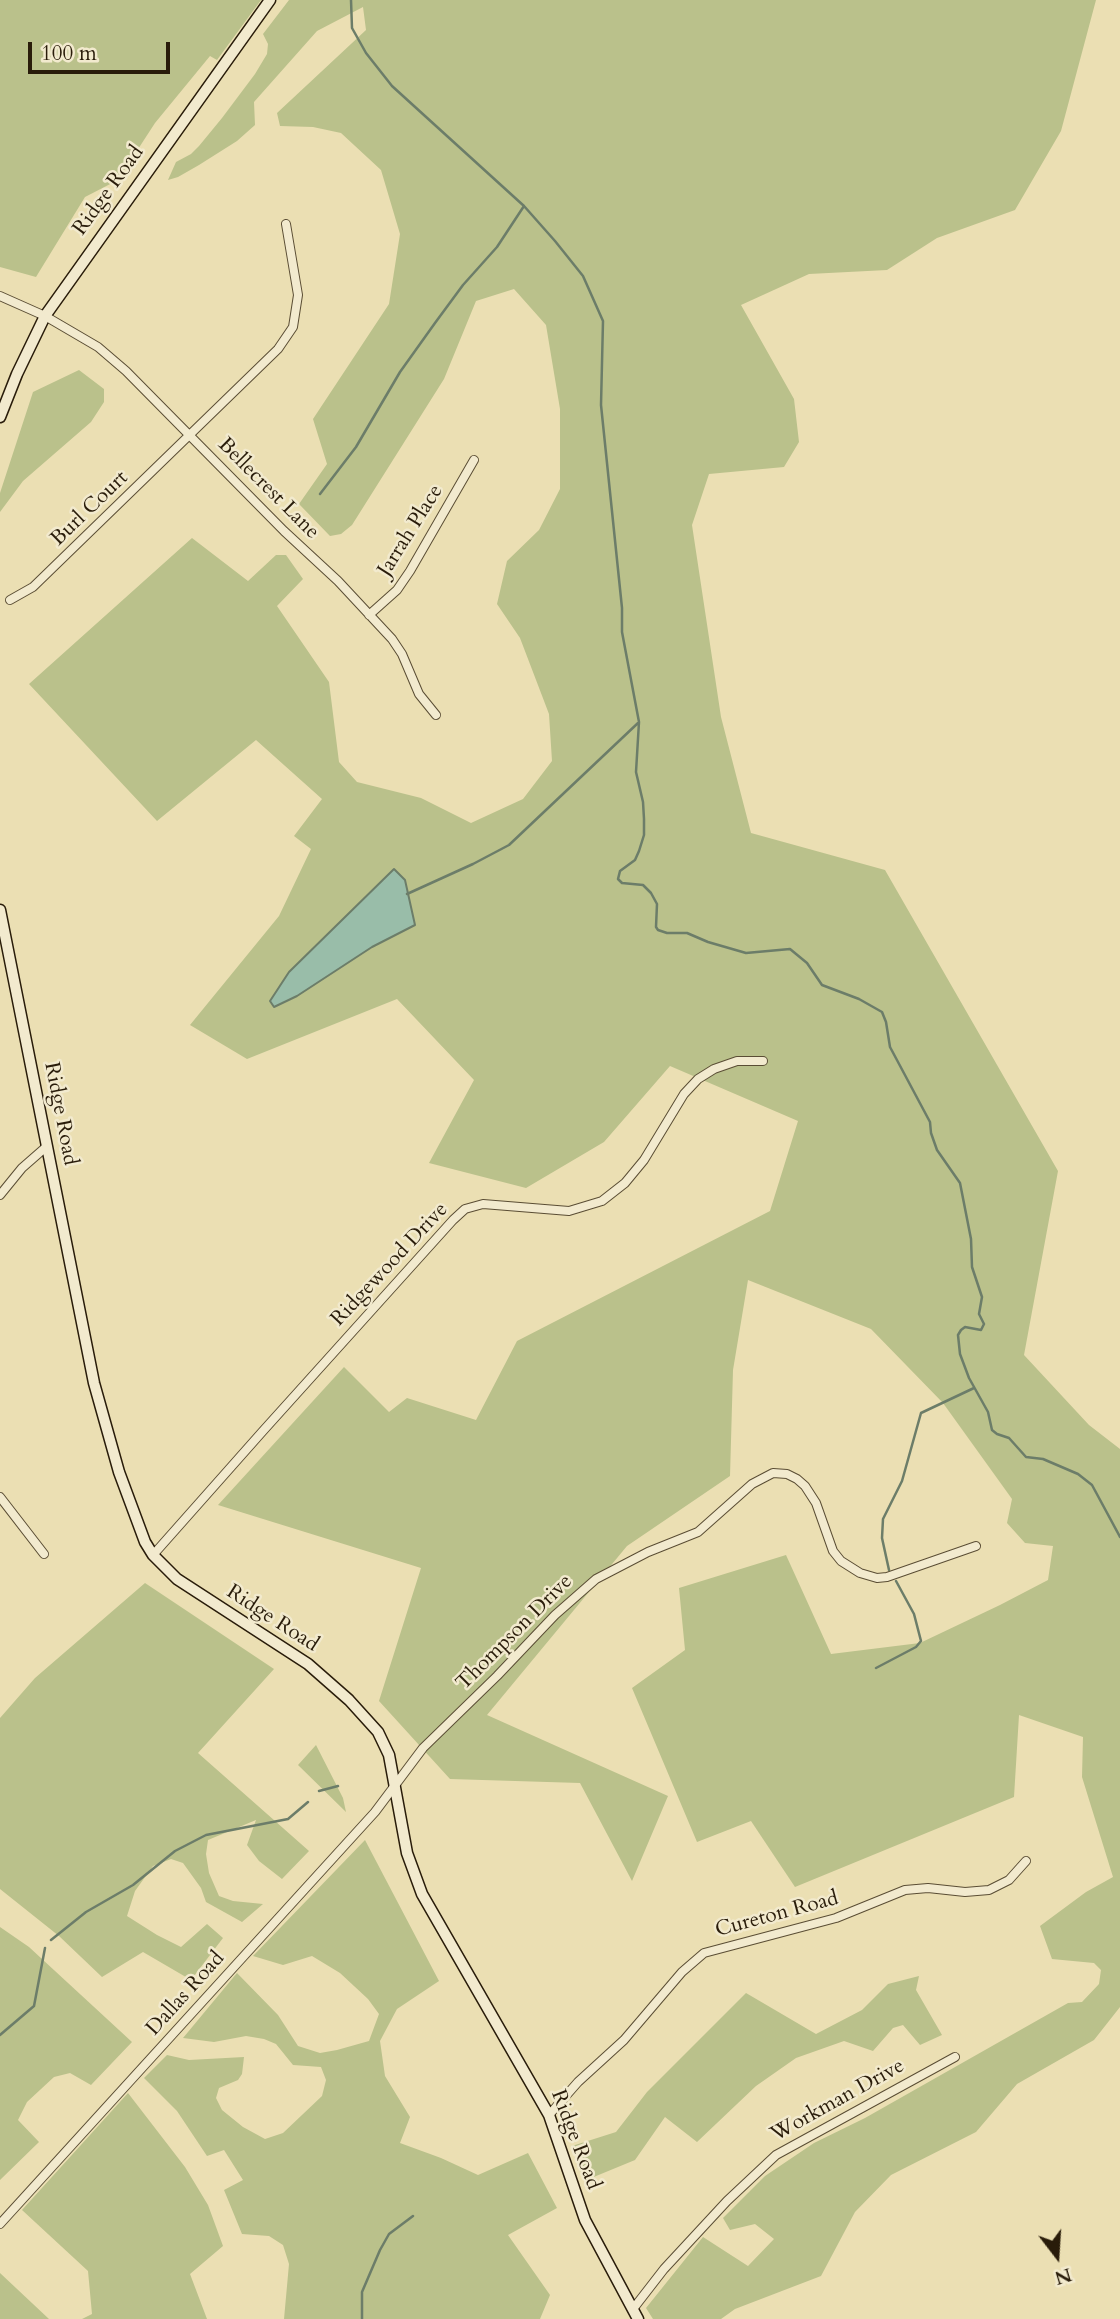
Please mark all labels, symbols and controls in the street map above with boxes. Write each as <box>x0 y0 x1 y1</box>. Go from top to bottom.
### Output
scale bar <box>32 28 173 72</box>
text: 100 m <box>41 39 97 68</box>
street label: Ridge Road <box>68 141 150 241</box>
street label: Bellecrest Lane <box>212 433 324 545</box>
street label: Burl Court <box>46 466 134 552</box>
street label: Jarrah Place <box>373 480 449 582</box>
street label: Ridge Road <box>38 1060 82 1168</box>
street label: Ridgewood Drive <box>326 1198 454 1332</box>
street label: Thompson Drive <box>452 1570 578 1696</box>
street label: Ridge Road <box>221 1580 323 1658</box>
street label: Cureton Road <box>713 1886 841 1944</box>
street label: Dallas Road <box>142 1947 230 2041</box>
street label: Workman Drive <box>767 2054 909 2148</box>
street label: Ridge Road <box>544 2087 606 2193</box>
north arrow <box>1022 2221 1092 2291</box>
text: N <box>1051 2261 1075 2291</box>

